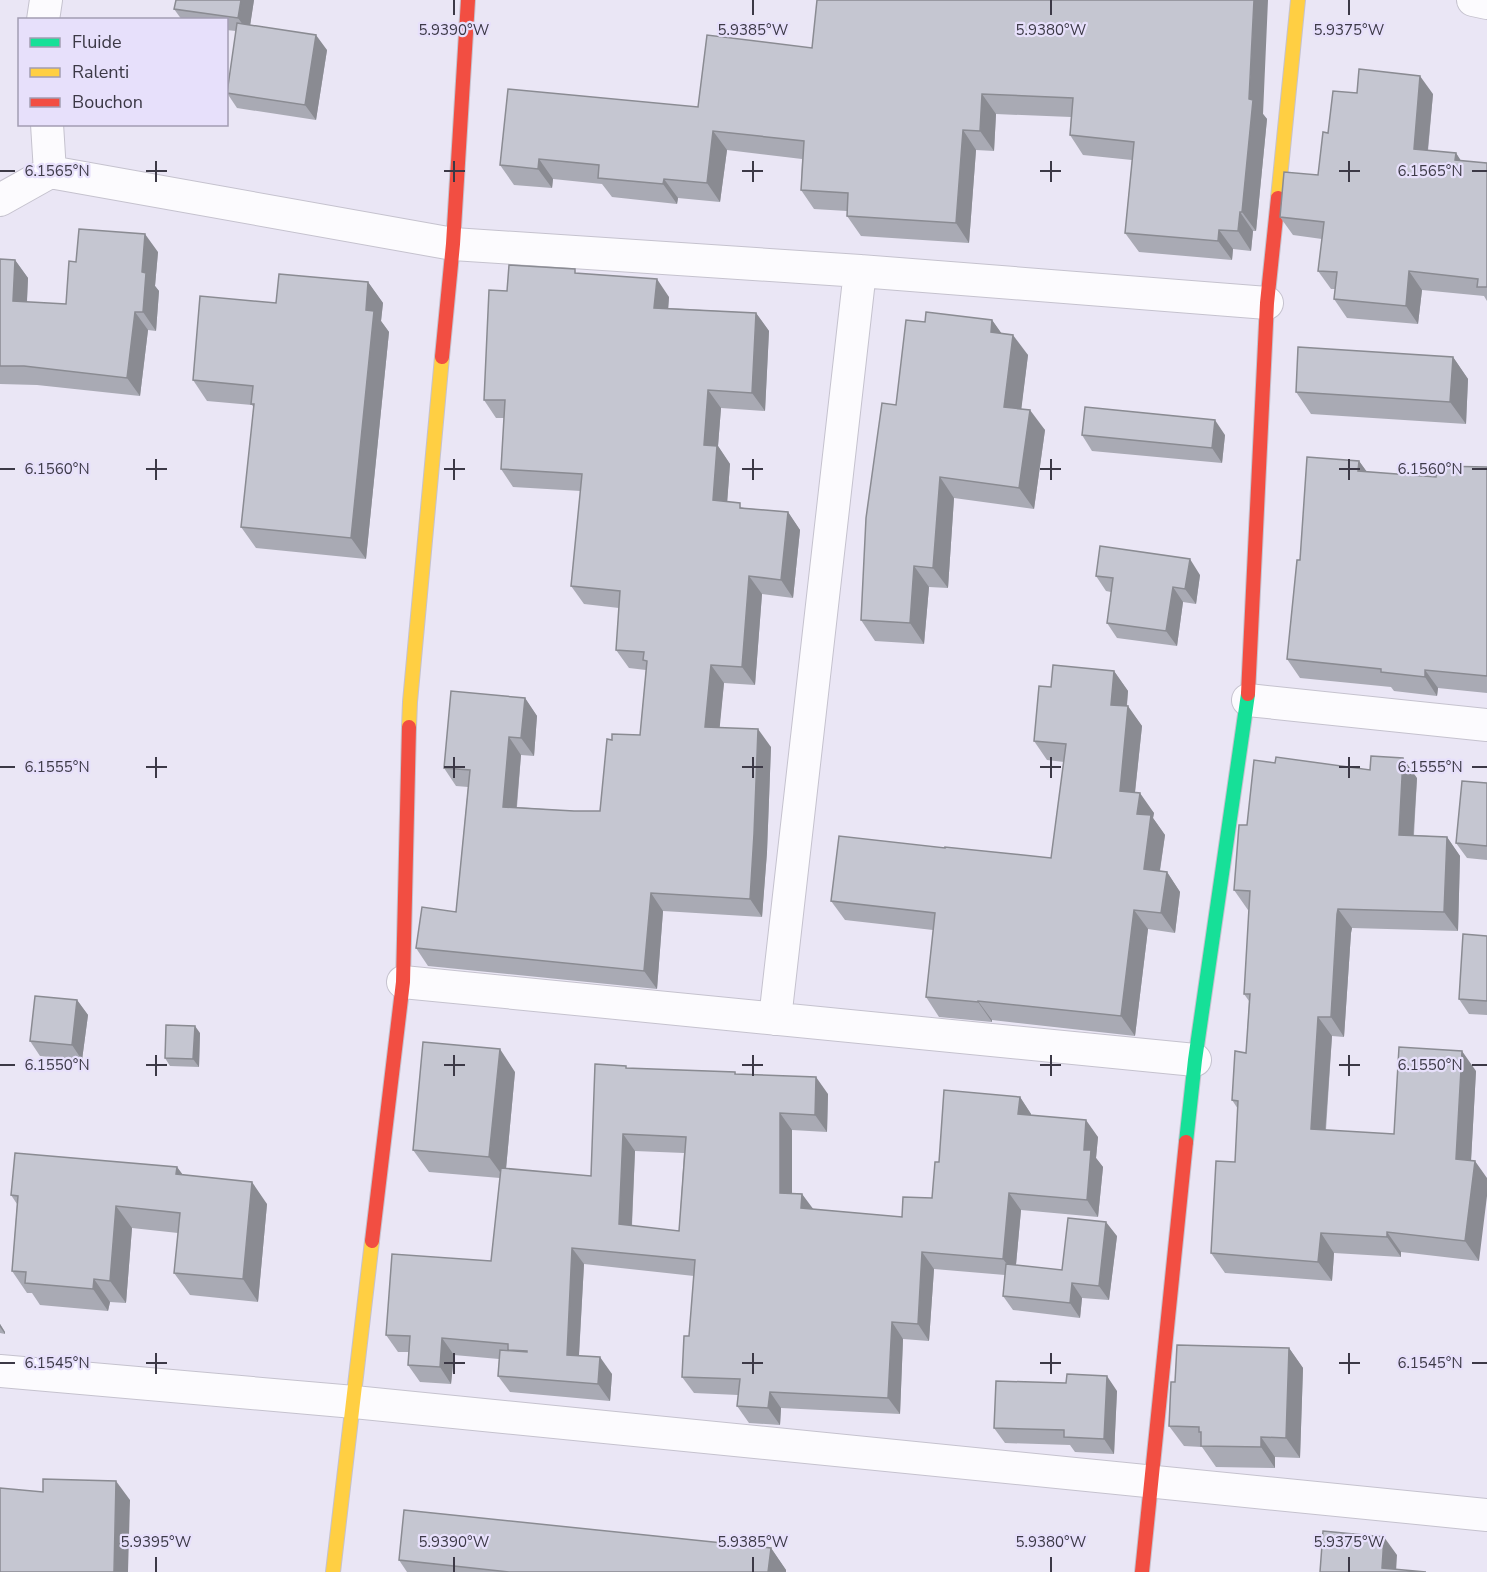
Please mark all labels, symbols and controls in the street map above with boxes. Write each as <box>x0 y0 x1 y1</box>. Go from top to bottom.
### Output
legend <box>18 18 228 126</box>
text: 5.9390°W <box>419 20 490 40</box>
text: 5.9385°W <box>718 20 789 40</box>
text: 5.9380°W <box>1016 20 1087 40</box>
text: 5.9375°W <box>1314 20 1385 40</box>
text: Fluide <box>72 30 122 54</box>
text: Ralenti <box>72 60 129 84</box>
text: Bouchon <box>72 90 143 114</box>
text: 6.1565°N <box>24 161 90 181</box>
text: 6.1565°N <box>1397 161 1463 181</box>
text: 6.1560°N <box>24 459 90 479</box>
text: 6.1560°N <box>1397 459 1463 479</box>
text: 6.1555°N <box>24 757 90 777</box>
text: 6.1555°N <box>1397 757 1463 777</box>
text: 6.1550°N <box>24 1055 90 1075</box>
text: 6.1550°N <box>1397 1055 1463 1075</box>
text: 6.1545°N <box>24 1353 90 1373</box>
text: 6.1545°N <box>1397 1353 1463 1373</box>
text: 5.9395°W <box>121 1532 192 1552</box>
text: 5.9390°W <box>419 1532 490 1552</box>
text: 5.9385°W <box>718 1532 789 1552</box>
text: 5.9380°W <box>1016 1532 1087 1552</box>
text: 5.9375°W <box>1314 1532 1385 1552</box>

